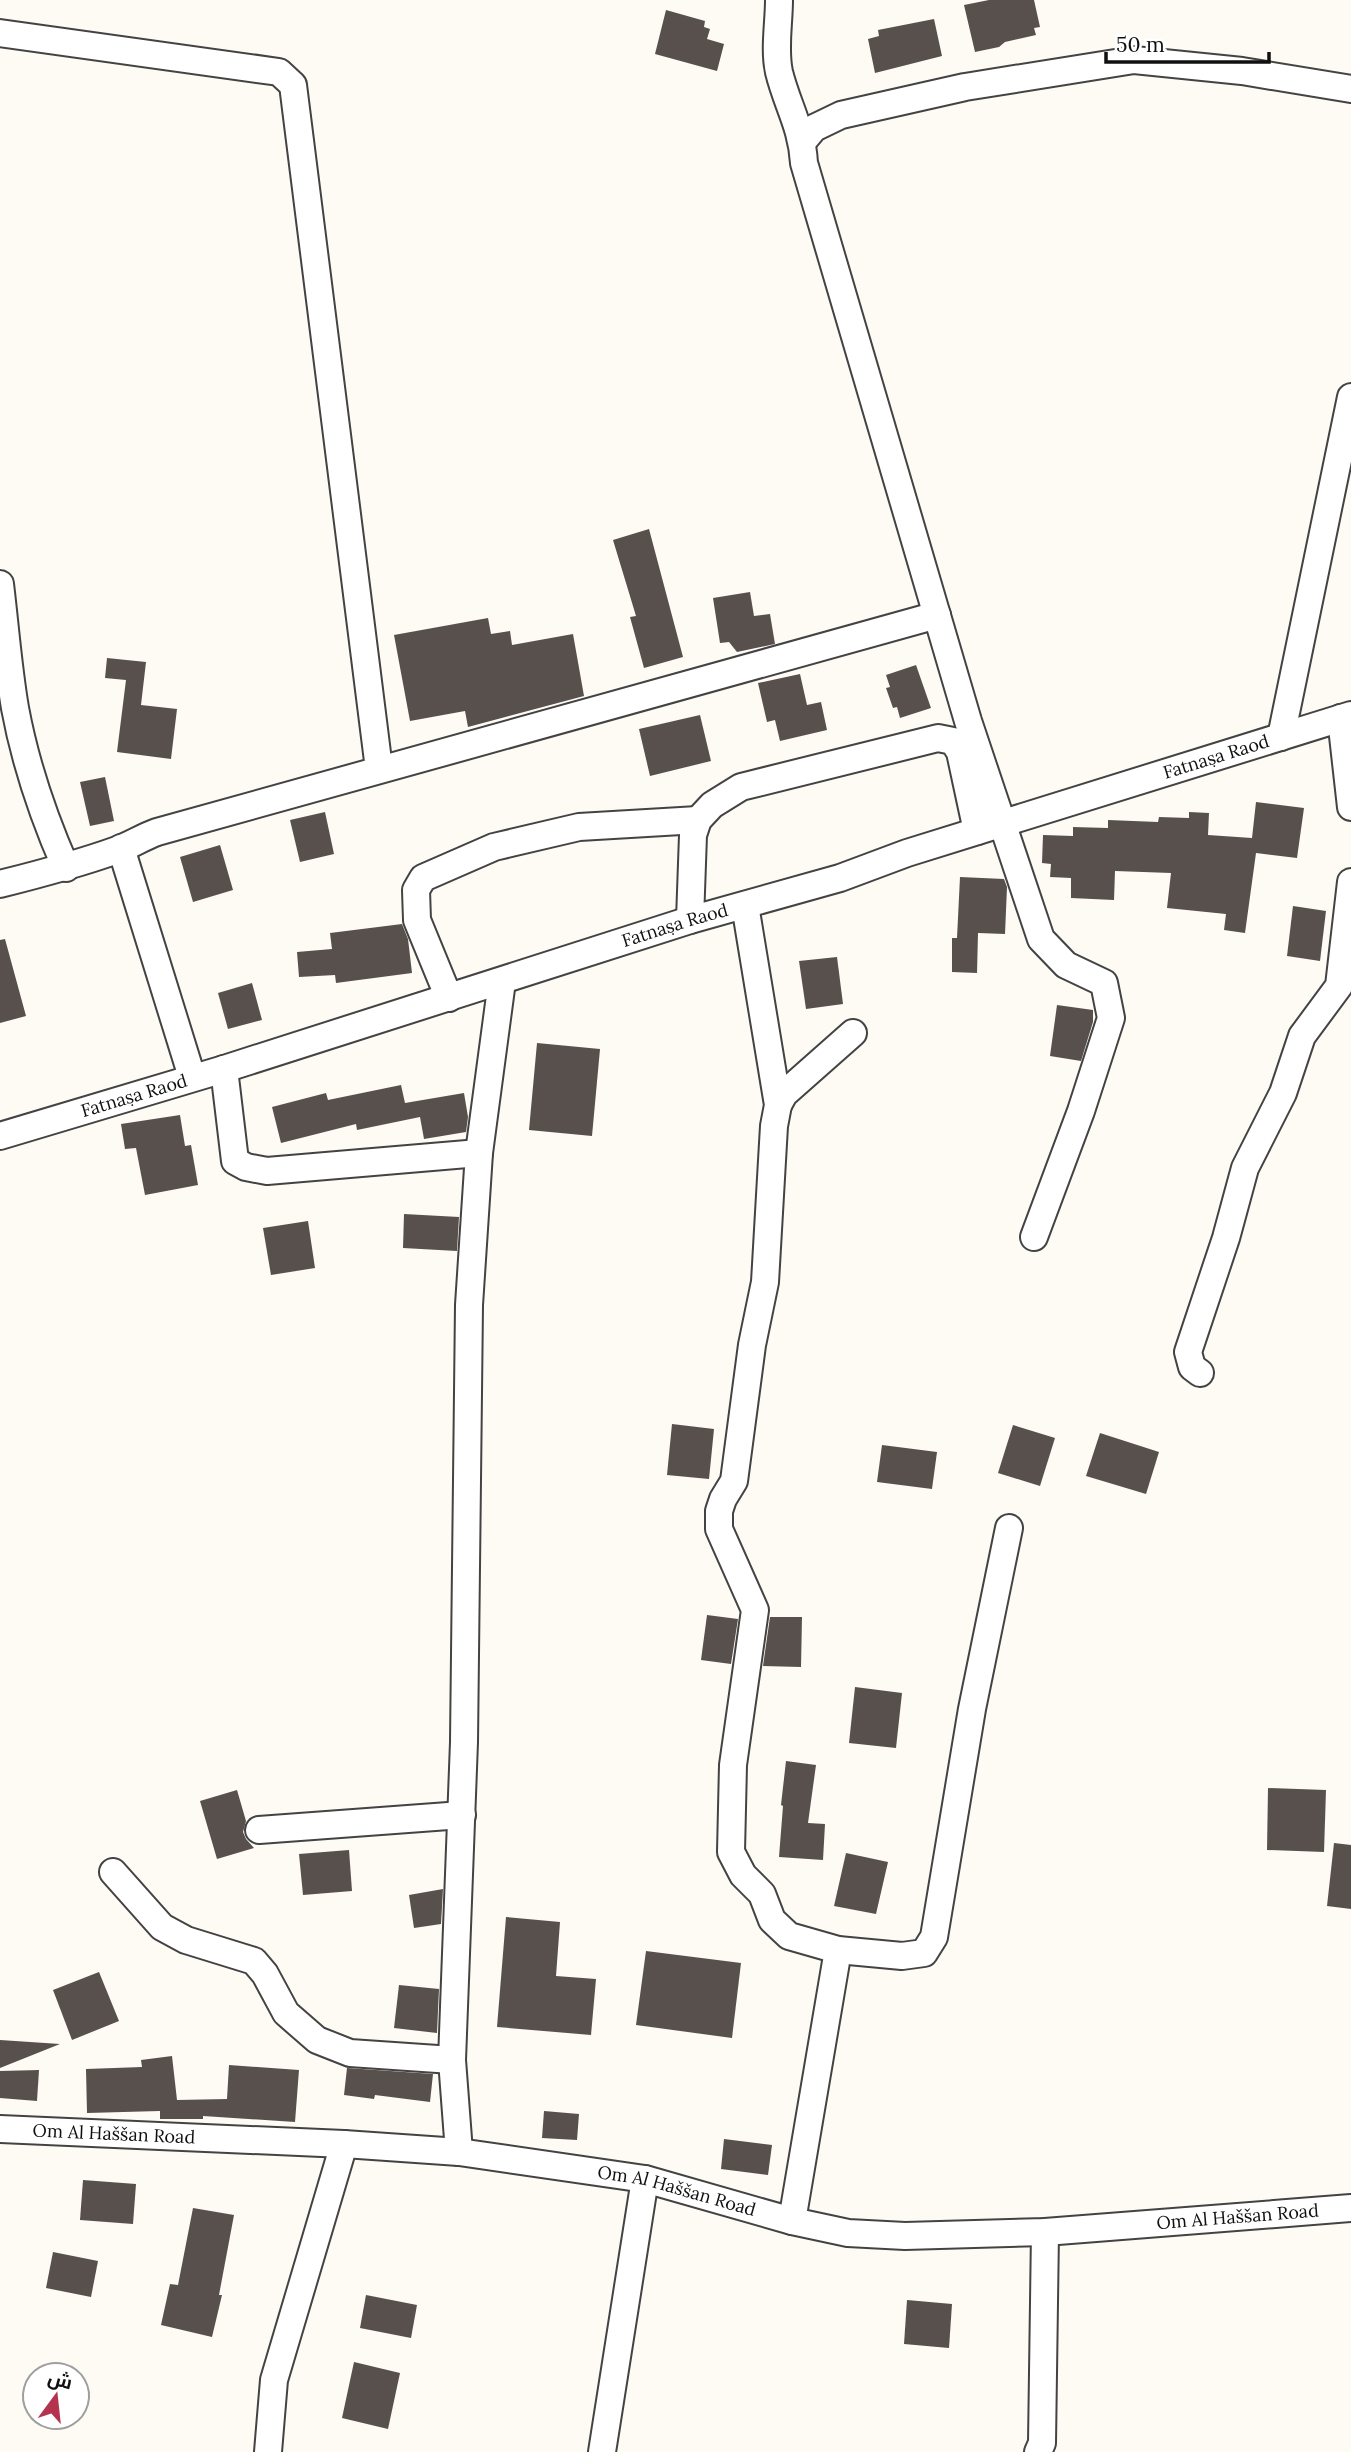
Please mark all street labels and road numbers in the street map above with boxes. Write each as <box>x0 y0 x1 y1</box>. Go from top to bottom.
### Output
street label: Fatnaṣa Raod <box>1160 729 1272 784</box>
street label: Fatnaṣa Raod <box>619 898 731 952</box>
street label: Fatnaṣa Raod <box>78 1069 190 1122</box>
street label: Om Al Haššan Road <box>32 2118 196 2149</box>
street label: Om Al Haššan Road <box>596 2160 759 2221</box>
street label: Om Al Haššan Road <box>1156 2199 1320 2234</box>

